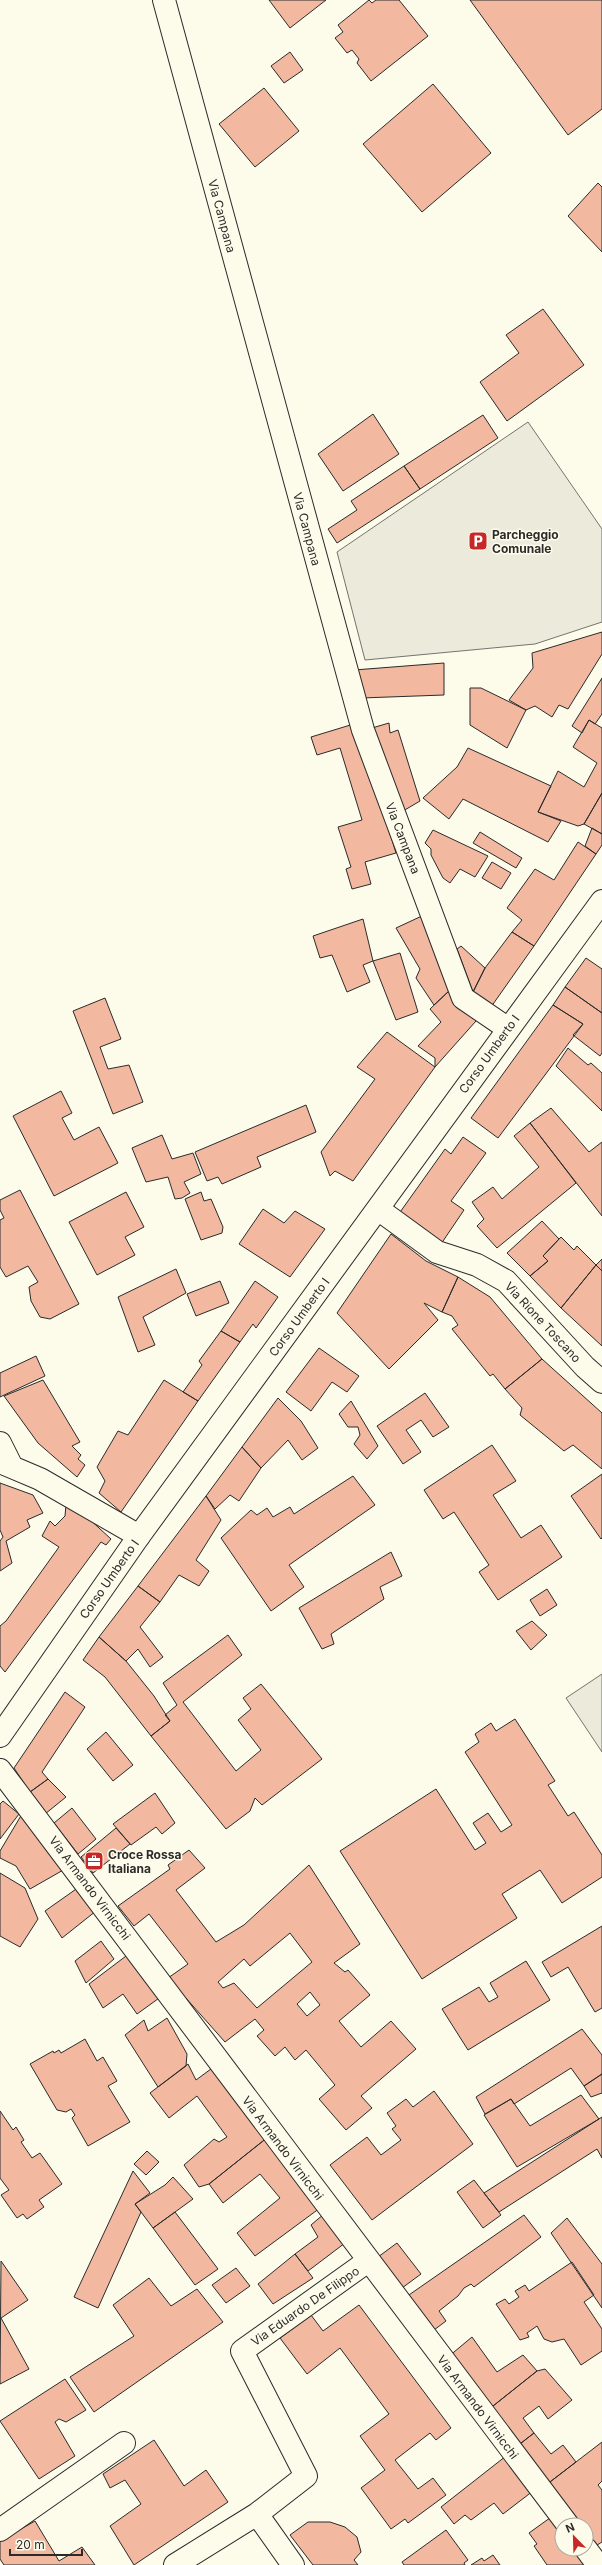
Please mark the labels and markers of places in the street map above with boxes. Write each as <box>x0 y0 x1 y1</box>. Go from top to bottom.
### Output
place label: Parcheggio Comunale <box>492 527 559 556</box>
parking icon: Parcheggio Comunale <box>467 530 489 552</box>
place label: Croce Rossa Italiana <box>108 1847 181 1876</box>
office icon: Croce Rossa Italiana <box>83 1850 105 1872</box>

